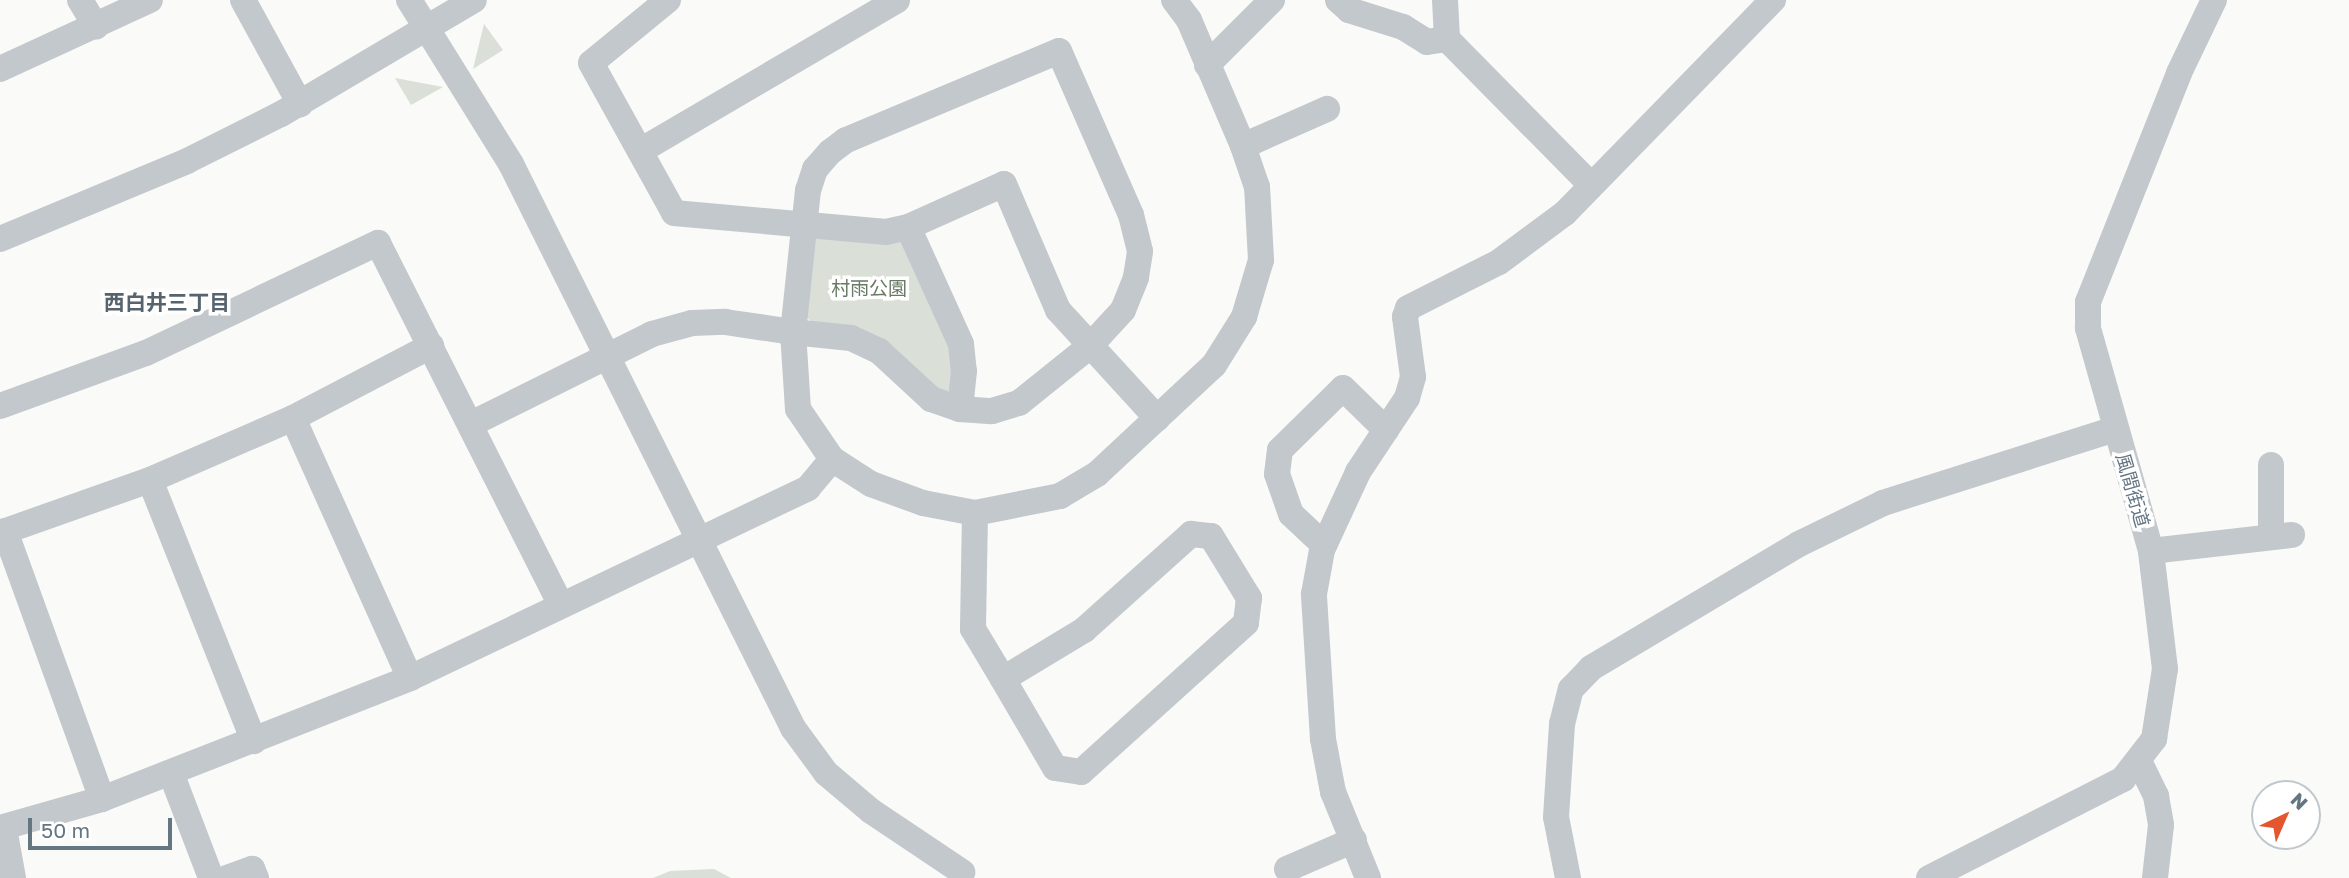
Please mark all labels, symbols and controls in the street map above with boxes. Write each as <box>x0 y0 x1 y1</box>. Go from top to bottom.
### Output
park label: 村雨公園 <box>831 277 907 299</box>
district label: 西白井三丁目 <box>104 289 230 315</box>
street label: 風間街道 <box>2112 450 2154 530</box>
north arrow <box>2251 780 2321 850</box>
text: N <box>2286 788 2313 814</box>
scale bar <box>32 804 175 848</box>
text: 50 m <box>41 817 90 843</box>

